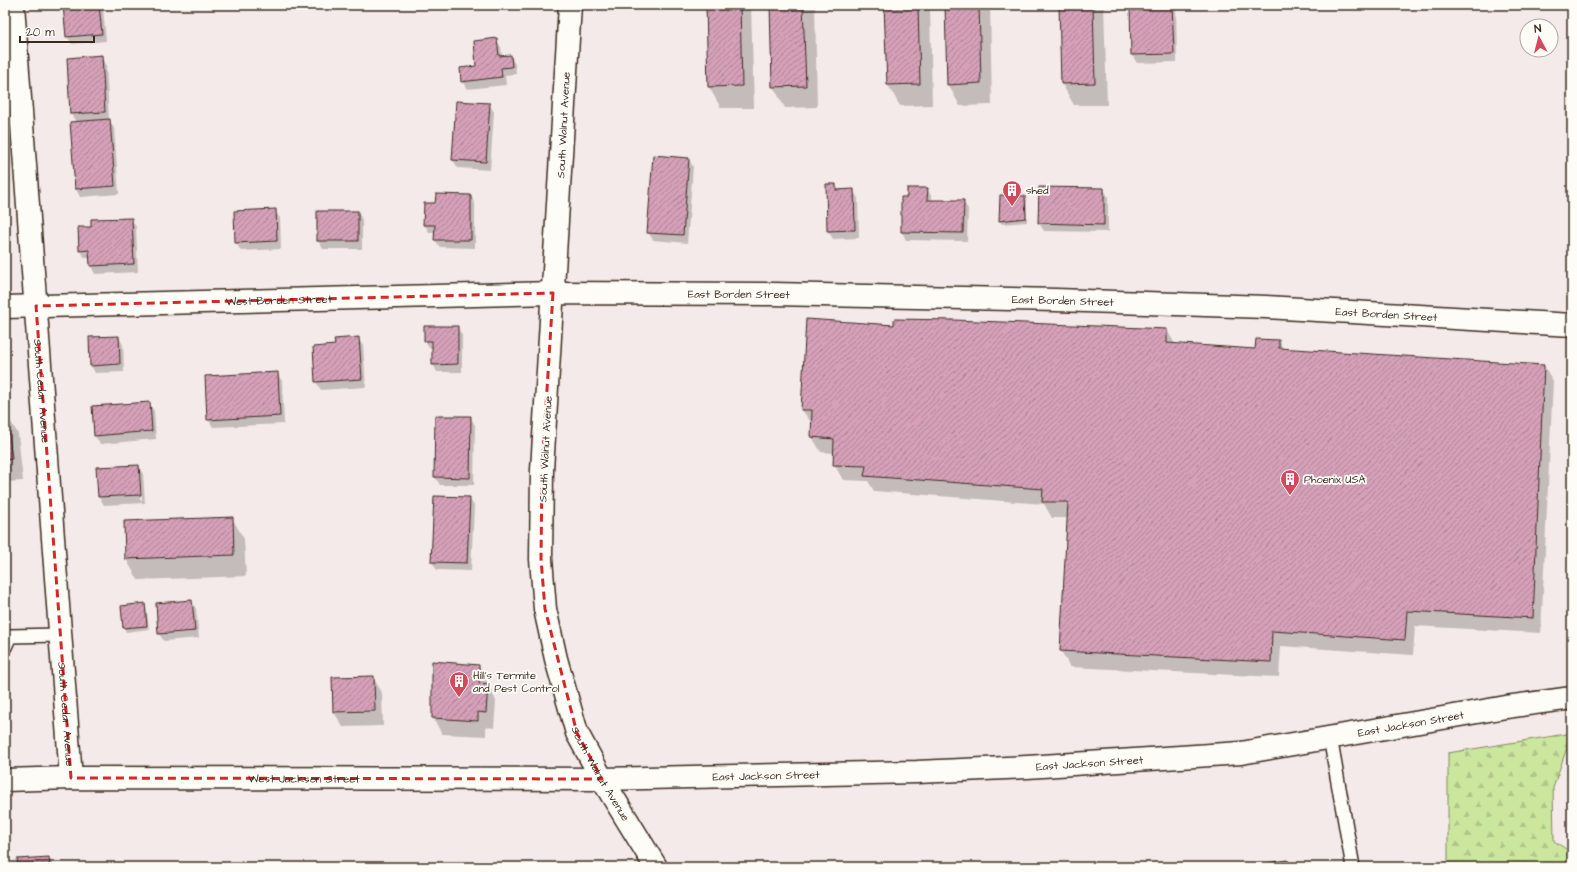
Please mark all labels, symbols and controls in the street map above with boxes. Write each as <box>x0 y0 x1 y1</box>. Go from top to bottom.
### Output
scale bar <box>20 18 94 44</box>
north arrow <box>1519 18 1559 58</box>
text: N <box>1534 21 1542 36</box>
text: 20 m <box>26 24 55 41</box>
street label: South Walnut Avenue <box>553 71 574 179</box>
building icon: shed <box>1001 179 1023 207</box>
place label: shed <box>1026 183 1049 198</box>
street label: East Borden Street <box>688 287 791 302</box>
street label: West Borden Street <box>226 292 333 309</box>
street label: East Borden Street <box>1012 292 1115 310</box>
street label: East Borden Street <box>1335 304 1438 325</box>
street label: South Cedar Avenue <box>30 338 53 444</box>
street label: South Walnut Avenue <box>535 395 556 503</box>
building icon: Phoenix USA <box>1279 468 1301 496</box>
place label: Phoenix USA <box>1304 472 1366 487</box>
street label: South Cedar Avenue <box>54 661 77 767</box>
place label: Hill's Termite and Pest Control <box>473 668 560 696</box>
building icon: Hill's Termite and Pest Control <box>448 670 470 698</box>
street label: East Jackson Street <box>1357 707 1466 741</box>
street label: South Walnut Avenue <box>568 725 633 824</box>
street label: East Jackson Street <box>1036 752 1144 774</box>
street label: East Jackson Street <box>712 767 820 785</box>
street label: West Jackson Street <box>248 771 360 787</box>

